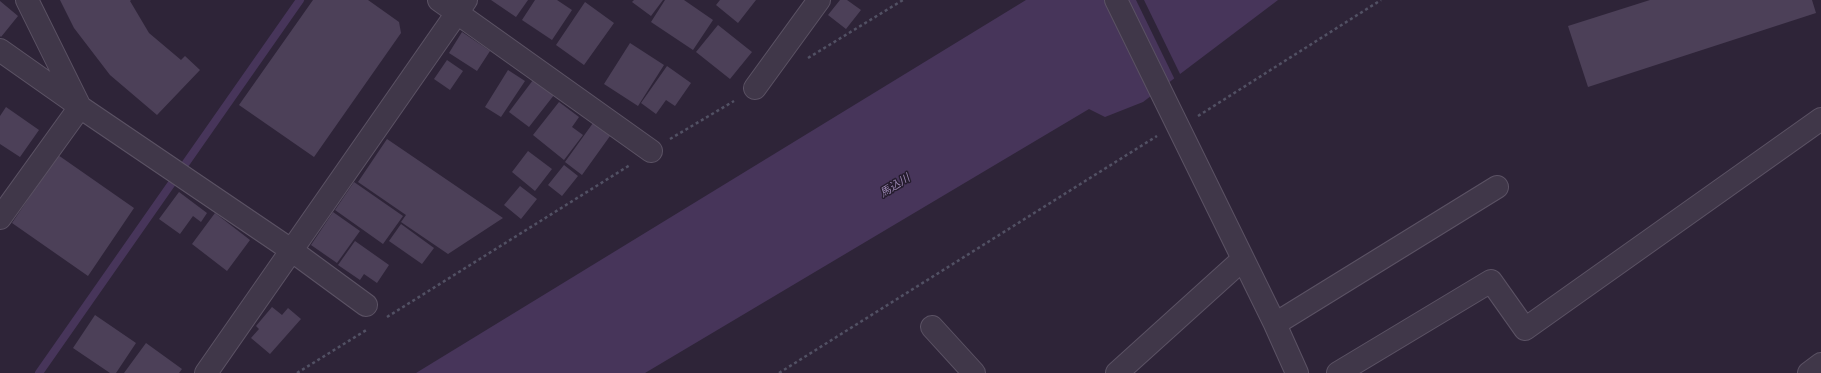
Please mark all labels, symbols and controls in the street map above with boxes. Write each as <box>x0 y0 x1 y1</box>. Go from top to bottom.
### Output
water label: 馬込川 <box>878 172 912 200</box>

